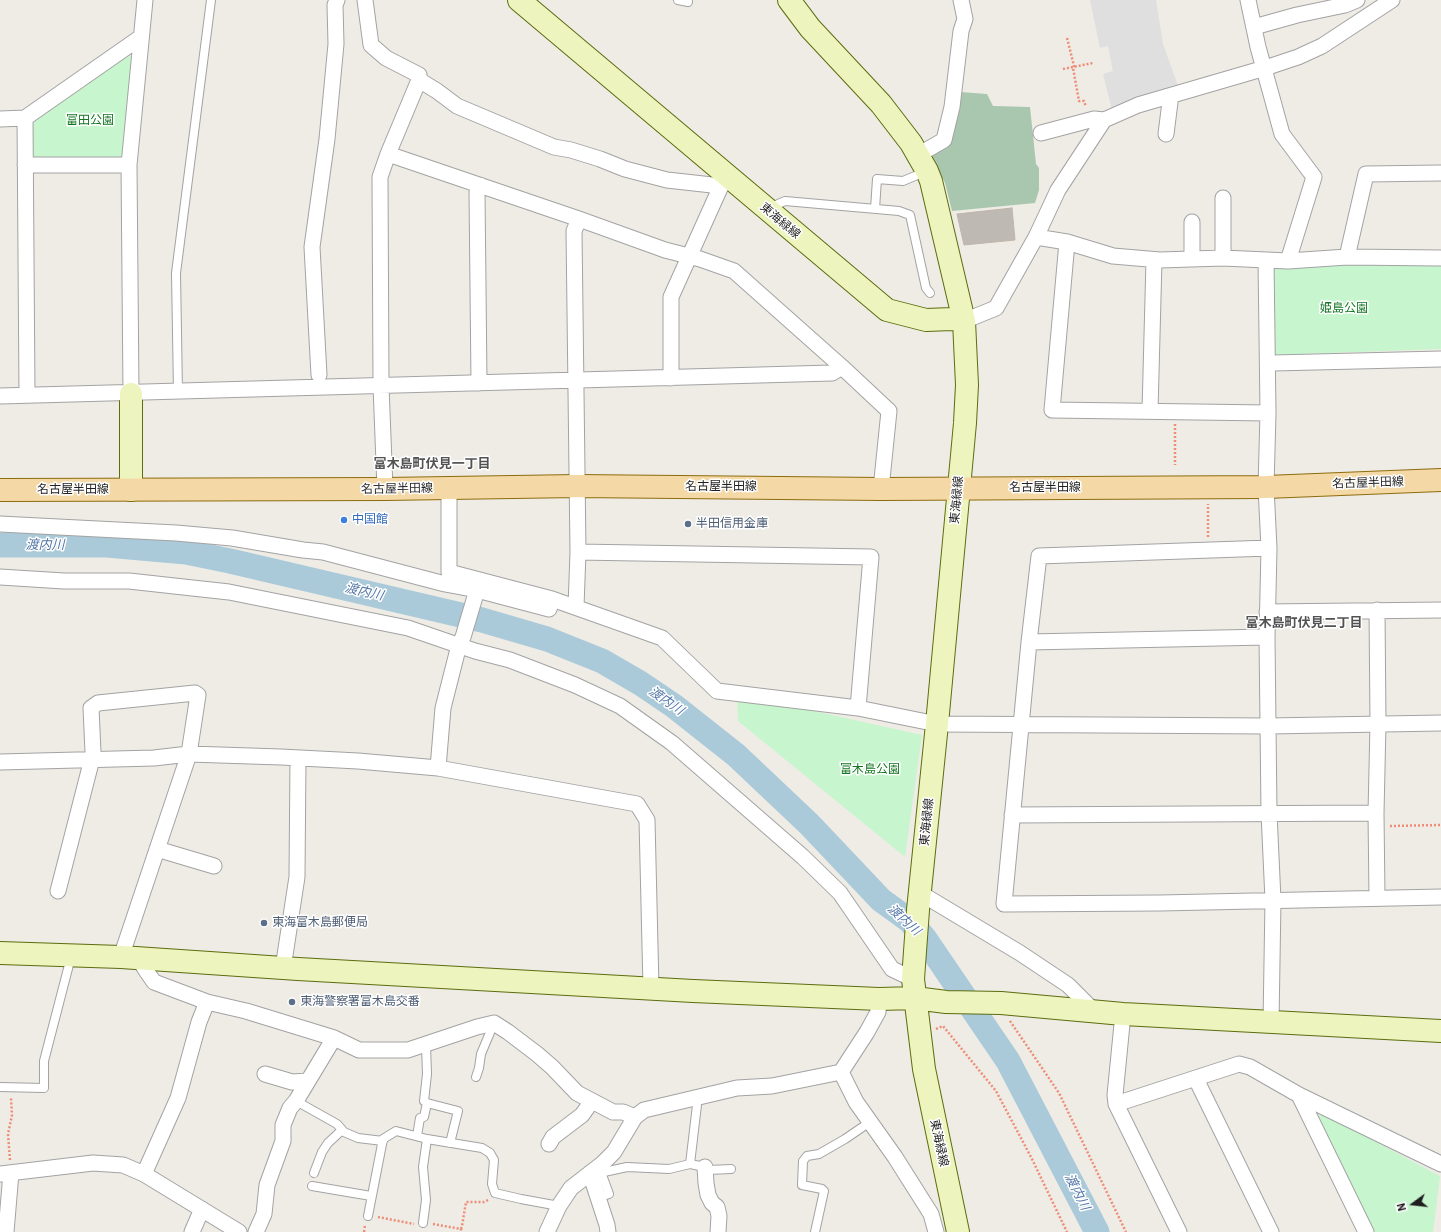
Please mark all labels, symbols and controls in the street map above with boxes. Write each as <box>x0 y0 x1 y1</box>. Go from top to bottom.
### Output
park label: 富田公園 <box>66 114 114 128</box>
street label: 東海緑線 <box>757 200 803 242</box>
park label: 姫島公園 <box>1320 302 1368 316</box>
district label: 富木島町伏見一丁目 <box>374 456 490 472</box>
street label: 東海緑線 <box>948 475 966 525</box>
street label: 名古屋半田線 <box>1332 475 1404 491</box>
street label: 名古屋半田線 <box>685 480 757 494</box>
street label: 名古屋半田線 <box>361 481 433 497</box>
street label: 名古屋半田線 <box>1009 481 1081 495</box>
street label: 名古屋半田線 <box>37 483 109 497</box>
place label: 中国館 <box>352 513 388 527</box>
marker: 中国館 <box>339 515 349 525</box>
place label: 半田信用金庫 <box>696 517 768 531</box>
marker: 半田信用金庫 <box>683 519 693 529</box>
water label: 渡内川 <box>26 537 64 553</box>
water label: 渡内川 <box>343 580 385 604</box>
district label: 富木島町伏見二丁目 <box>1246 615 1362 631</box>
water label: 渡内川 <box>646 683 686 719</box>
park label: 富木島公園 <box>840 763 900 777</box>
street label: 東海緑線 <box>917 797 937 847</box>
water label: 渡内川 <box>884 901 924 939</box>
place label: 東海富木島郵便局 <box>272 916 368 930</box>
marker: 東海富木島郵便局 <box>259 918 269 928</box>
place label: 東海警察署富木島交番 <box>300 995 420 1009</box>
marker: 東海警察署富木島交番 <box>287 997 297 1007</box>
street label: 東海緑線 <box>927 1118 951 1168</box>
water label: 渡内川 <box>1061 1171 1093 1213</box>
north arrow <box>1393 1184 1433 1224</box>
text: N <box>1394 1201 1409 1213</box>

